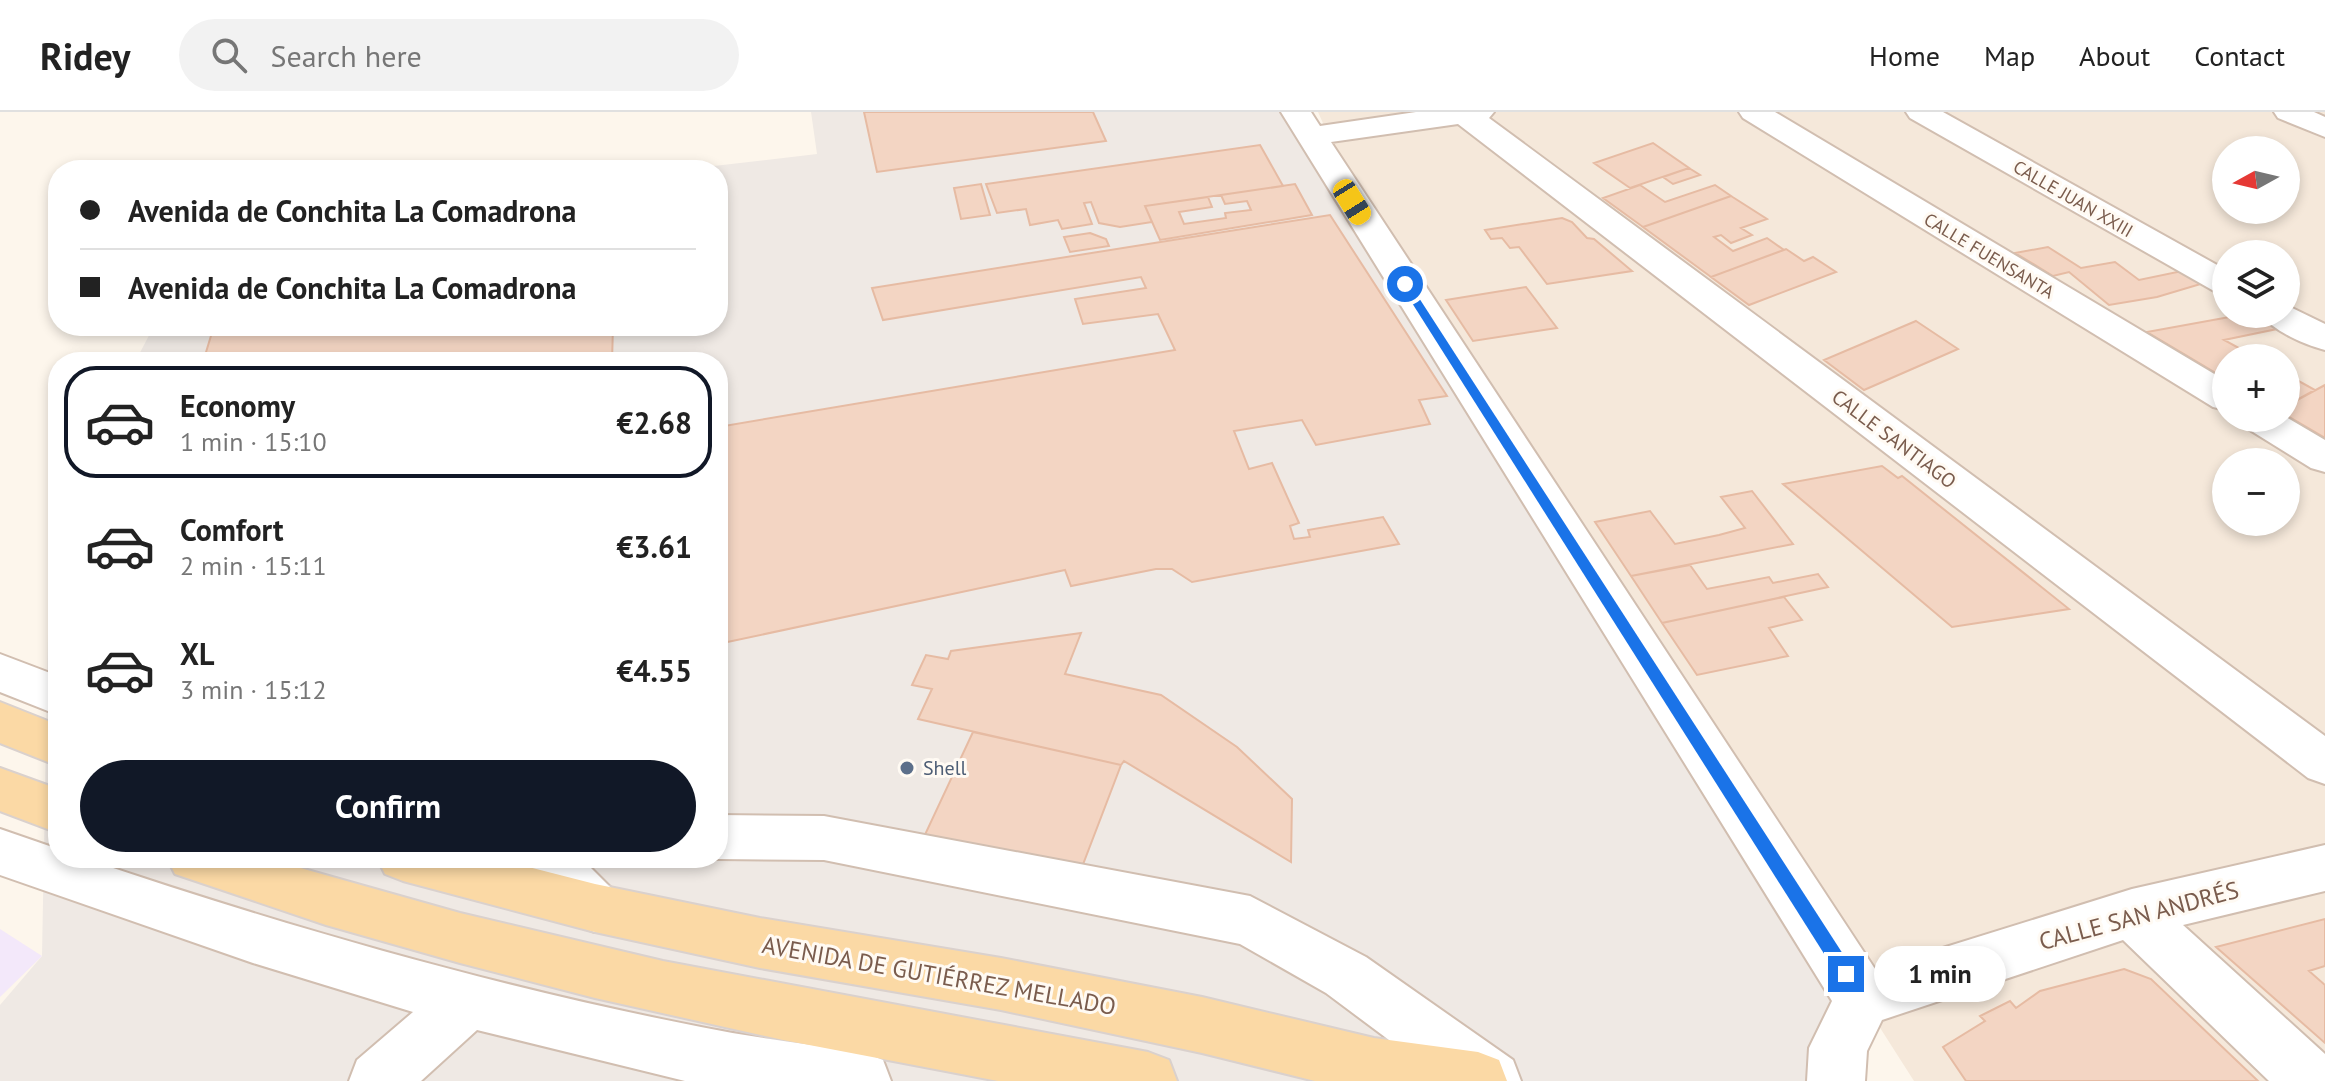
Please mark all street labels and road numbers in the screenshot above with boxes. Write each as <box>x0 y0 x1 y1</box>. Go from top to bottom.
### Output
street label: CALLE JUAN XXIII <box>2009 155 2137 242</box>
street label: CALLE FUENSANTA <box>1920 208 2059 304</box>
street label: CALLE SANTIAGO <box>1827 384 1961 494</box>
street label: CALLE SAN ANDRÉS <box>2036 874 2242 957</box>
street label: AVENIDA DE GUTIÉRREZ MELLADO <box>760 929 1118 1022</box>

